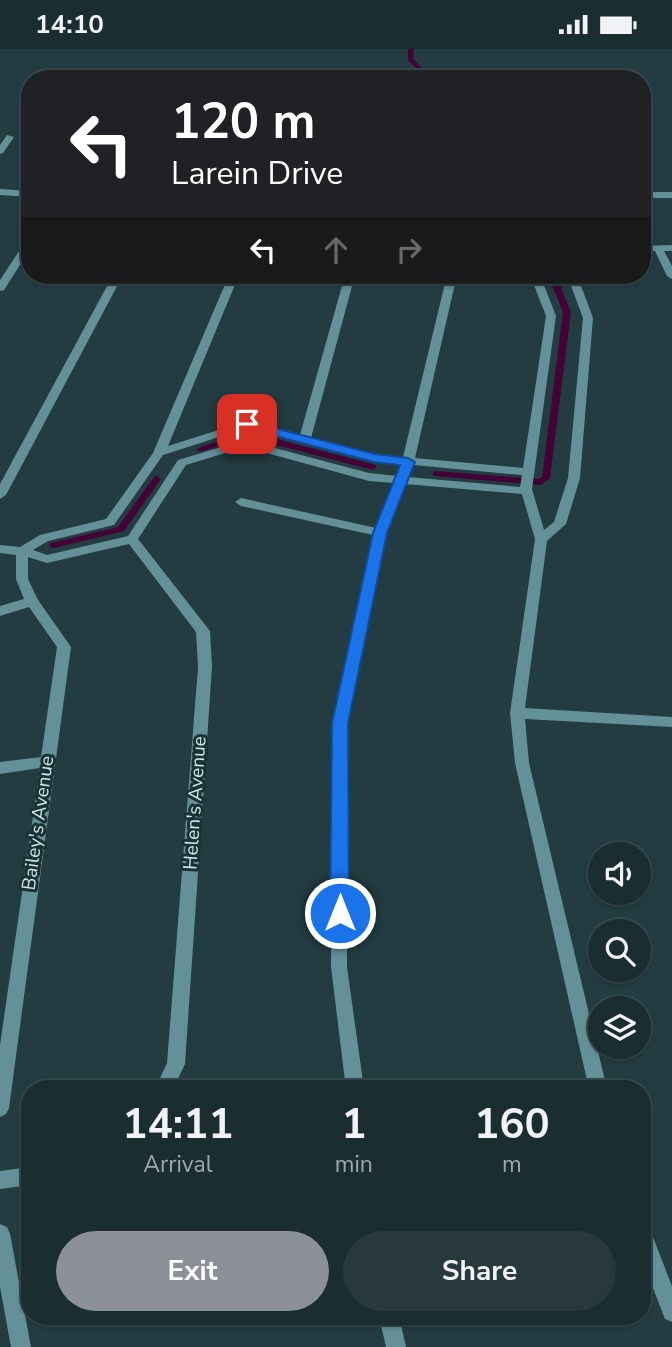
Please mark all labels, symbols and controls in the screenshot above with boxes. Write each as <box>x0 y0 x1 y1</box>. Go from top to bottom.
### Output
text: 14:10 <box>35 7 104 42</box>
text: 120 m <box>171 88 315 155</box>
icon: left <box>56 98 147 189</box>
text: Larein Drive <box>171 152 343 195</box>
icon: left <box>244 231 282 269</box>
icon: ahead <box>317 231 355 269</box>
icon: right <box>390 231 428 269</box>
pin <box>217 394 277 454</box>
icon: arrive <box>228 405 266 443</box>
street label: Helen's Avenue <box>177 735 213 871</box>
street label: Bailey's Avenue <box>16 754 60 892</box>
map controls <box>588 842 651 1059</box>
button: sound <box>588 842 651 905</box>
position arrow <box>303 876 377 950</box>
button: search <box>588 919 651 982</box>
button: layers <box>588 996 651 1059</box>
text: 14:11 <box>122 1096 233 1153</box>
text: 1 <box>341 1096 366 1153</box>
text: 160 <box>474 1096 550 1153</box>
text: Arrival <box>143 1149 212 1180</box>
text: min <box>335 1149 373 1180</box>
text: m <box>502 1149 522 1180</box>
button: Exit <box>56 1231 329 1311</box>
button: Share <box>343 1231 616 1311</box>

